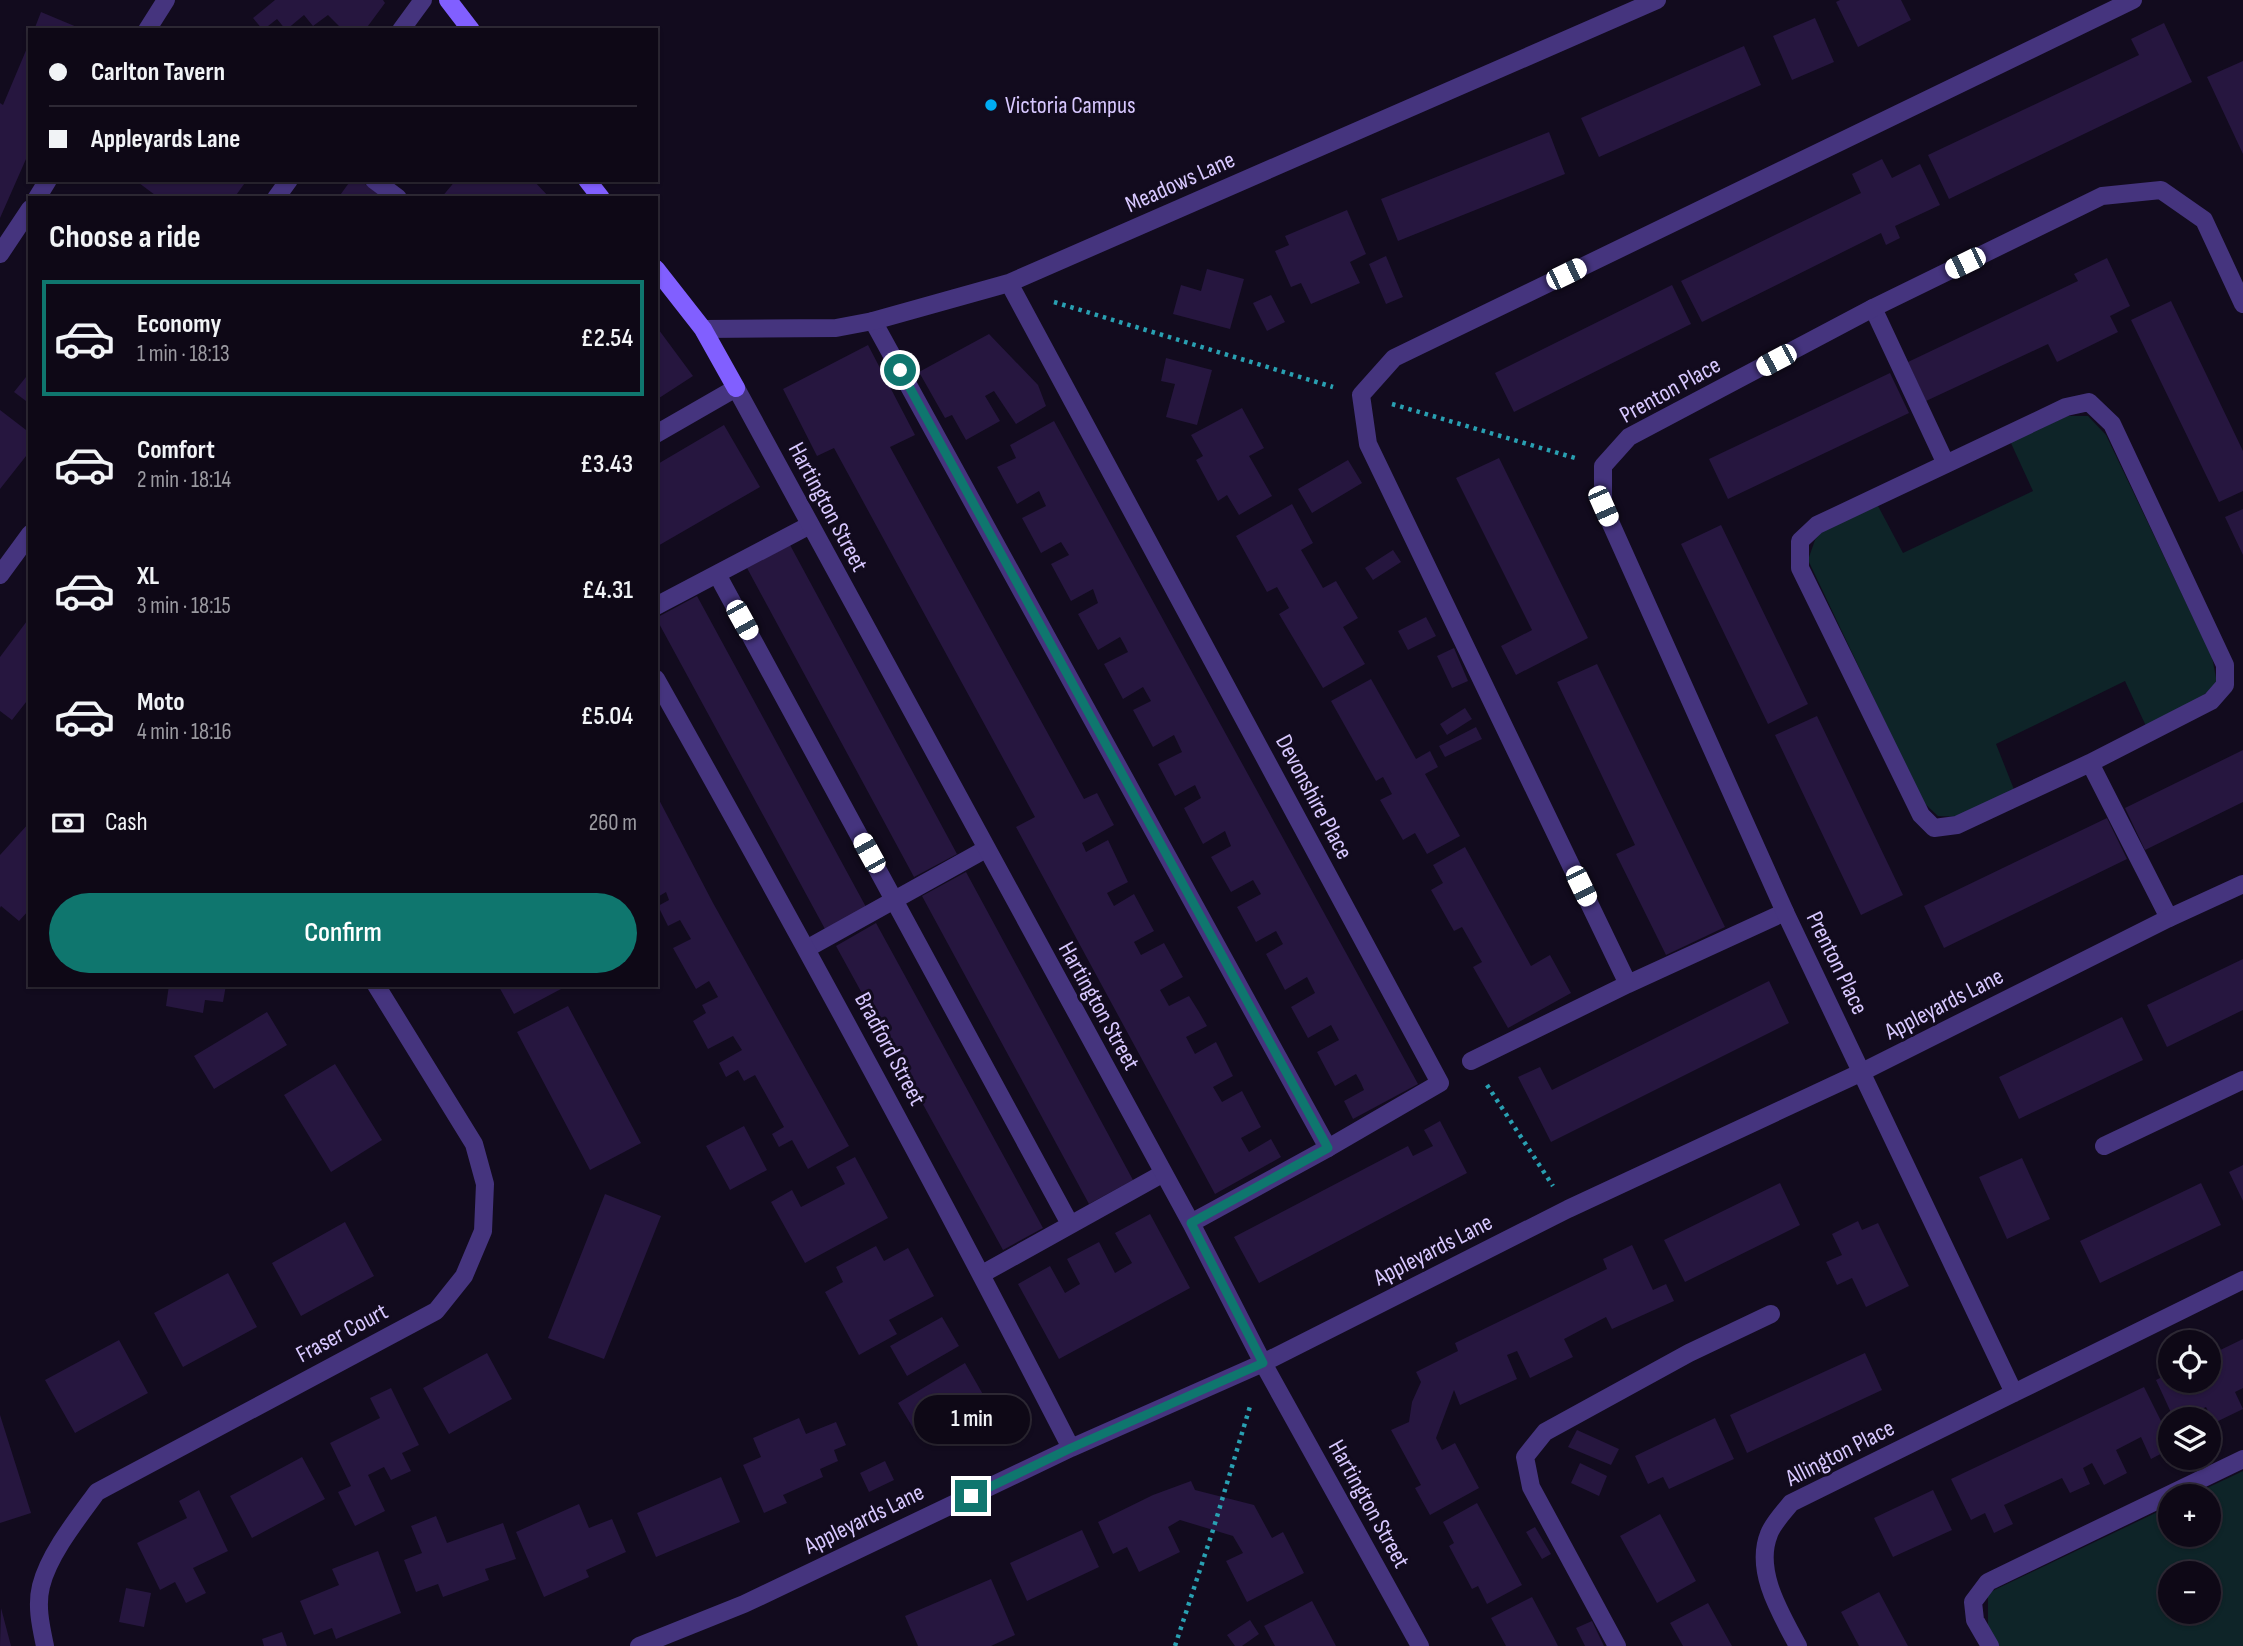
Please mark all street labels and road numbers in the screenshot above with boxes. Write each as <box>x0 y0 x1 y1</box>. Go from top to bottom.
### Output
street label: Meadows Lane <box>1121 145 1239 219</box>
street label: Prenton Place <box>1614 350 1726 430</box>
street label: Hartington Street <box>782 438 874 576</box>
street label: Devonshire Place <box>1269 730 1359 864</box>
street label: Prenton Place <box>1800 907 1874 1019</box>
street label: Hartington Street <box>1052 937 1146 1075</box>
street label: Appleyards Lane <box>1879 962 2008 1047</box>
street label: Bradford Street <box>848 988 932 1110</box>
street label: Appleyards Lane <box>1368 1208 1497 1293</box>
street label: Fraser Court <box>291 1297 393 1369</box>
street label: Allington Place <box>1780 1413 1899 1493</box>
street label: Hartington Street <box>1322 1435 1416 1573</box>
street label: Appleyards Lane <box>798 1478 929 1561</box>

